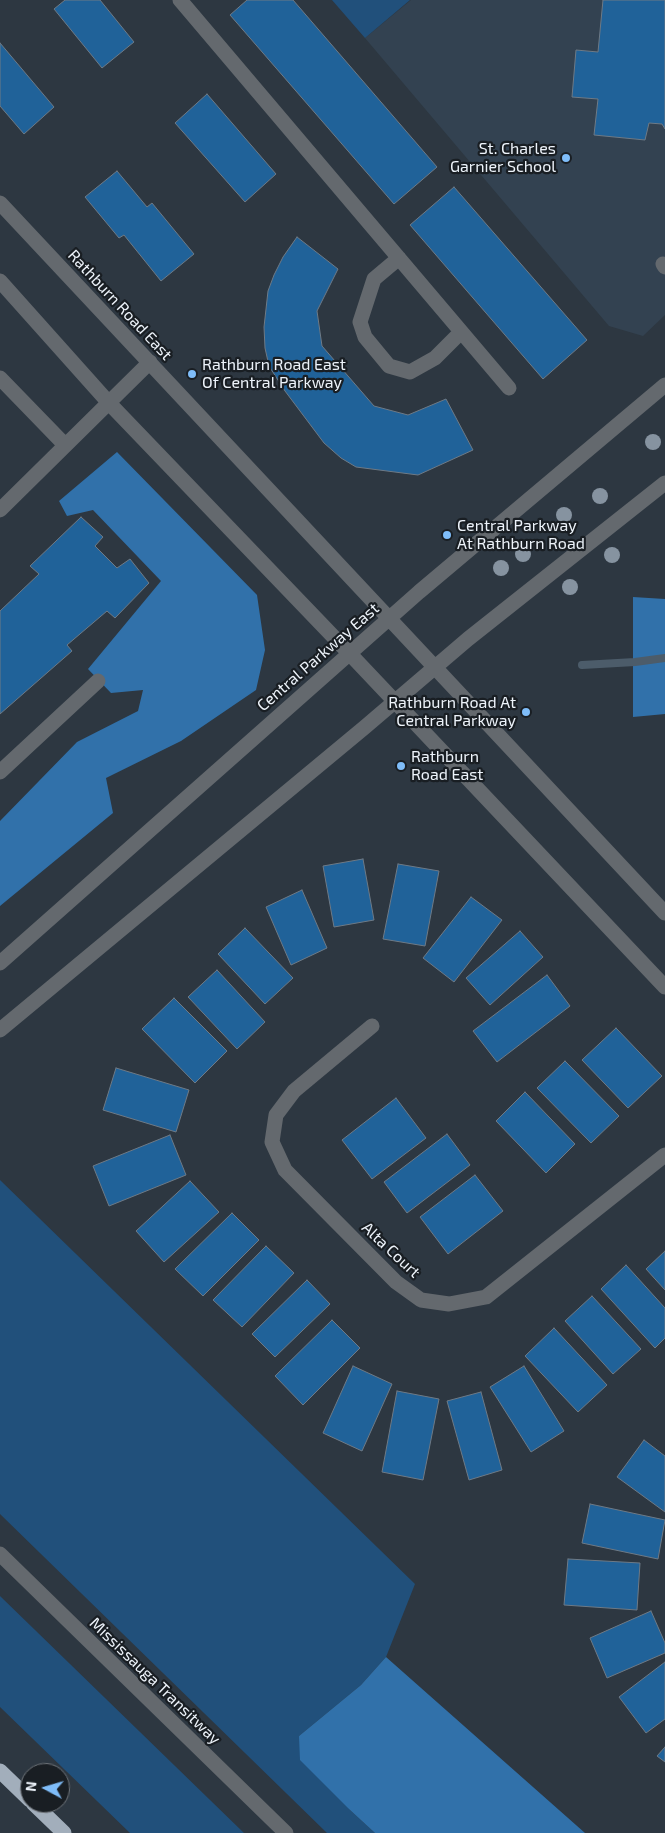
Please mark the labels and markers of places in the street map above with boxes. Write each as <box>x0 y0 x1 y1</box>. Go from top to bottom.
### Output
place label: St. Charles Garnier School <box>450 139 556 177</box>
marker: St. Charles Garnier School <box>560 152 572 164</box>
place label: Rathburn Road East Of Central Parkway <box>202 355 346 393</box>
marker: Rathburn Road East Of Central Parkway <box>186 368 198 380</box>
place label: Central Parkway At Rathburn Road <box>457 516 585 554</box>
marker: Central Parkway At Rathburn Road <box>441 529 453 541</box>
place label: Rathburn Road At Central Parkway <box>388 693 516 731</box>
marker: Rathburn Road At Central Parkway <box>520 706 532 718</box>
place label: Rathburn Road East <box>411 747 483 785</box>
marker: Rathburn Road East <box>395 760 407 772</box>

